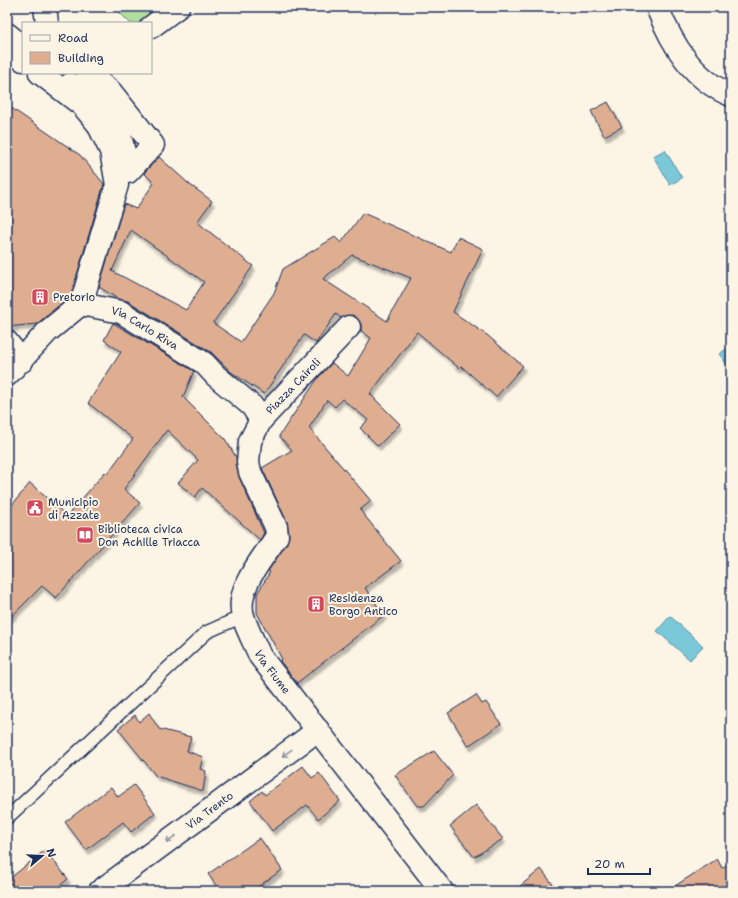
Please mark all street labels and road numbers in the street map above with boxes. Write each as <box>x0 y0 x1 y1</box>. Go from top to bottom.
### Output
street label: Via Carlo Riva <box>110 303 181 354</box>
street label: Piazza Cairoli <box>263 355 324 418</box>
street label: Via Fiume <box>250 648 294 697</box>
street label: Via Trento <box>183 788 237 833</box>

